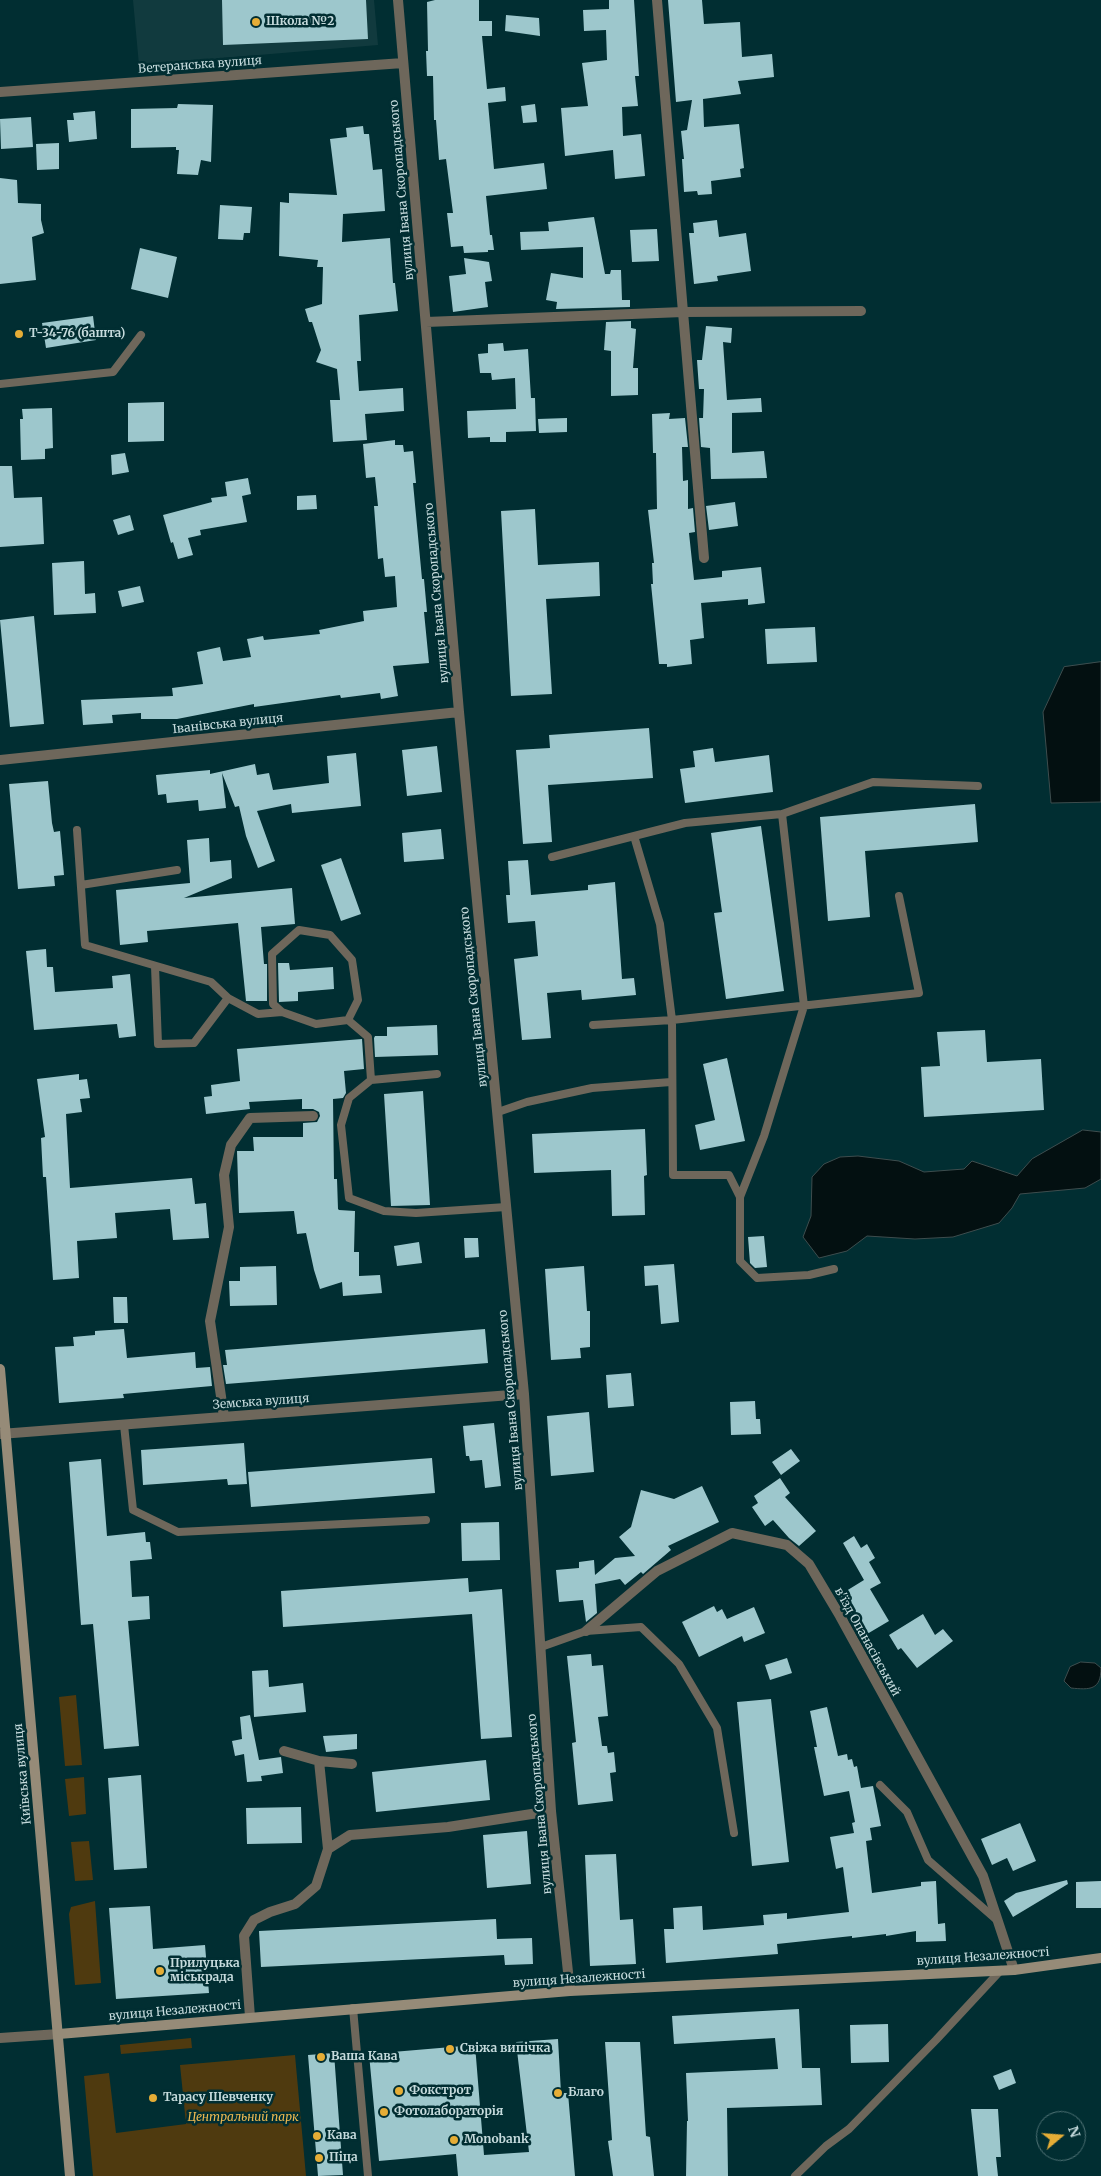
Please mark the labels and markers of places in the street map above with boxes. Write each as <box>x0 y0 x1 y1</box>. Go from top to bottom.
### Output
place label: Школа №2 <box>266 15 334 29</box>
marker: Школа №2 <box>250 16 262 28</box>
place label: Т-34-76 (башта) <box>29 327 125 341</box>
marker: Т-34-76 (башта) <box>13 328 25 340</box>
place label: Прилуцька міськрада <box>170 1957 240 1985</box>
marker: Прилуцька міськрада <box>154 1965 166 1977</box>
place label: Свіжа випічка <box>460 2042 550 2056</box>
marker: Свіжа випічка <box>444 2043 456 2055</box>
place label: Ваша Кава <box>331 2050 397 2064</box>
marker: Ваша Кава <box>315 2051 327 2063</box>
place label: Фокстрот <box>409 2084 471 2098</box>
marker: Фокстрот <box>393 2085 405 2097</box>
place label: Благо <box>568 2086 604 2100</box>
marker: Благо <box>552 2087 564 2099</box>
place label: Тарасу Шевченку <box>163 2091 273 2105</box>
marker: Тарасу Шевченку <box>147 2092 159 2104</box>
place label: Фотолабораторія <box>394 2105 503 2119</box>
marker: Фотолабораторія <box>378 2106 390 2118</box>
place label: Кава <box>327 2129 357 2143</box>
marker: Кава <box>311 2130 323 2142</box>
place label: Monobank <box>464 2133 529 2147</box>
marker: Monobank <box>448 2134 460 2146</box>
place label: Піца <box>329 2151 358 2165</box>
marker: Піца <box>313 2152 325 2164</box>

